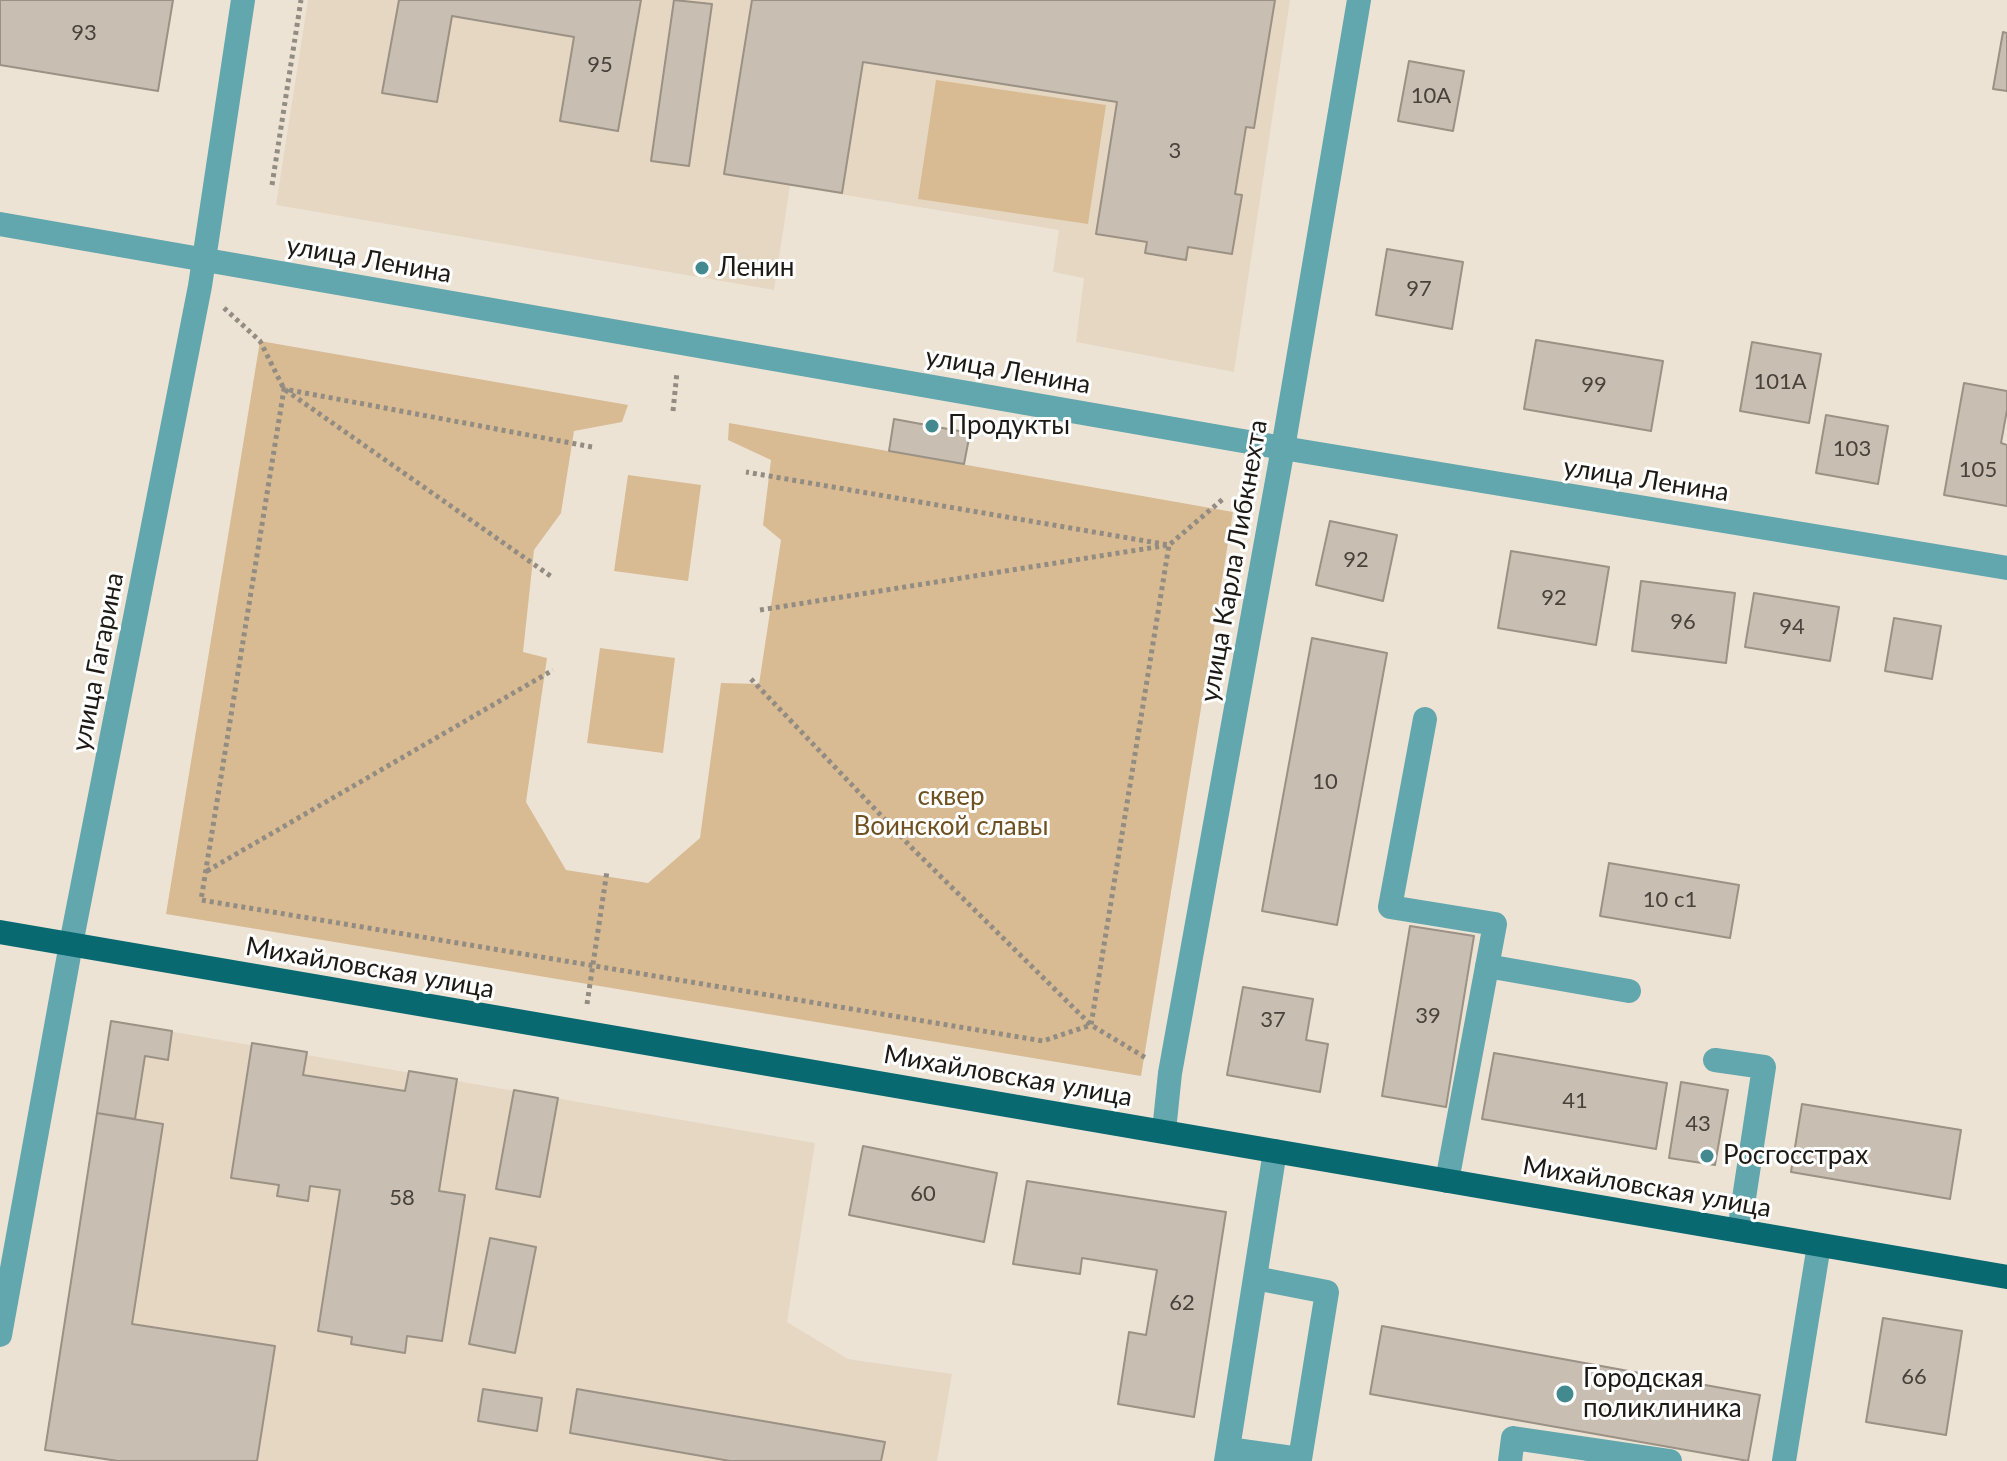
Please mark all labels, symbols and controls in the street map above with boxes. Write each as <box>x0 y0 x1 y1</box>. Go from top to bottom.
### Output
house number: 93 <box>71 20 97 46</box>
house number: 95 <box>587 52 613 78</box>
house number: 10А <box>1411 83 1451 109</box>
house number: 3 <box>1169 138 1181 164</box>
street label: улица Ленина <box>284 230 454 290</box>
place label: Ленин <box>718 252 794 284</box>
marker: Ленин <box>693 259 711 277</box>
house number: 97 <box>1406 276 1432 302</box>
street label: улица Ленина <box>923 341 1093 401</box>
house number: 101А <box>1753 369 1807 395</box>
house number: 99 <box>1581 372 1607 398</box>
place label: Продукты <box>948 410 1070 442</box>
marker: Продукты <box>923 417 941 435</box>
street label: улица Карла Либкнехта <box>1194 417 1274 705</box>
house number: 103 <box>1833 436 1871 462</box>
street label: улица Ленина <box>1561 452 1731 508</box>
house number: 105 <box>1959 457 1997 483</box>
house number: 92 <box>1343 547 1369 573</box>
street label: улица Гагарина <box>65 570 131 754</box>
house number: 92 <box>1541 585 1567 611</box>
house number: 96 <box>1670 609 1696 635</box>
house number: 94 <box>1779 614 1805 640</box>
house number: 10 <box>1312 769 1338 795</box>
park label: сквер Воинской славы <box>854 781 1048 842</box>
house number: 10 с1 <box>1643 887 1697 913</box>
street label: Михайловская улица <box>243 931 497 1005</box>
house number: 39 <box>1415 1003 1441 1029</box>
house number: 37 <box>1260 1007 1286 1033</box>
street label: Михайловская улица <box>881 1039 1135 1113</box>
house number: 41 <box>1562 1088 1588 1114</box>
house number: 43 <box>1685 1111 1711 1137</box>
place label: Росгосстрах <box>1723 1140 1868 1172</box>
marker: Росгосстрах <box>1698 1147 1716 1165</box>
street label: Михайловская улица <box>1520 1150 1774 1224</box>
house number: 60 <box>910 1181 936 1207</box>
house number: 58 <box>389 1185 415 1211</box>
house number: 62 <box>1169 1290 1195 1316</box>
place label: Городская поликлиника <box>1583 1363 1742 1424</box>
house number: 66 <box>1901 1364 1927 1390</box>
marker: Городская поликлиника <box>1554 1383 1576 1405</box>

